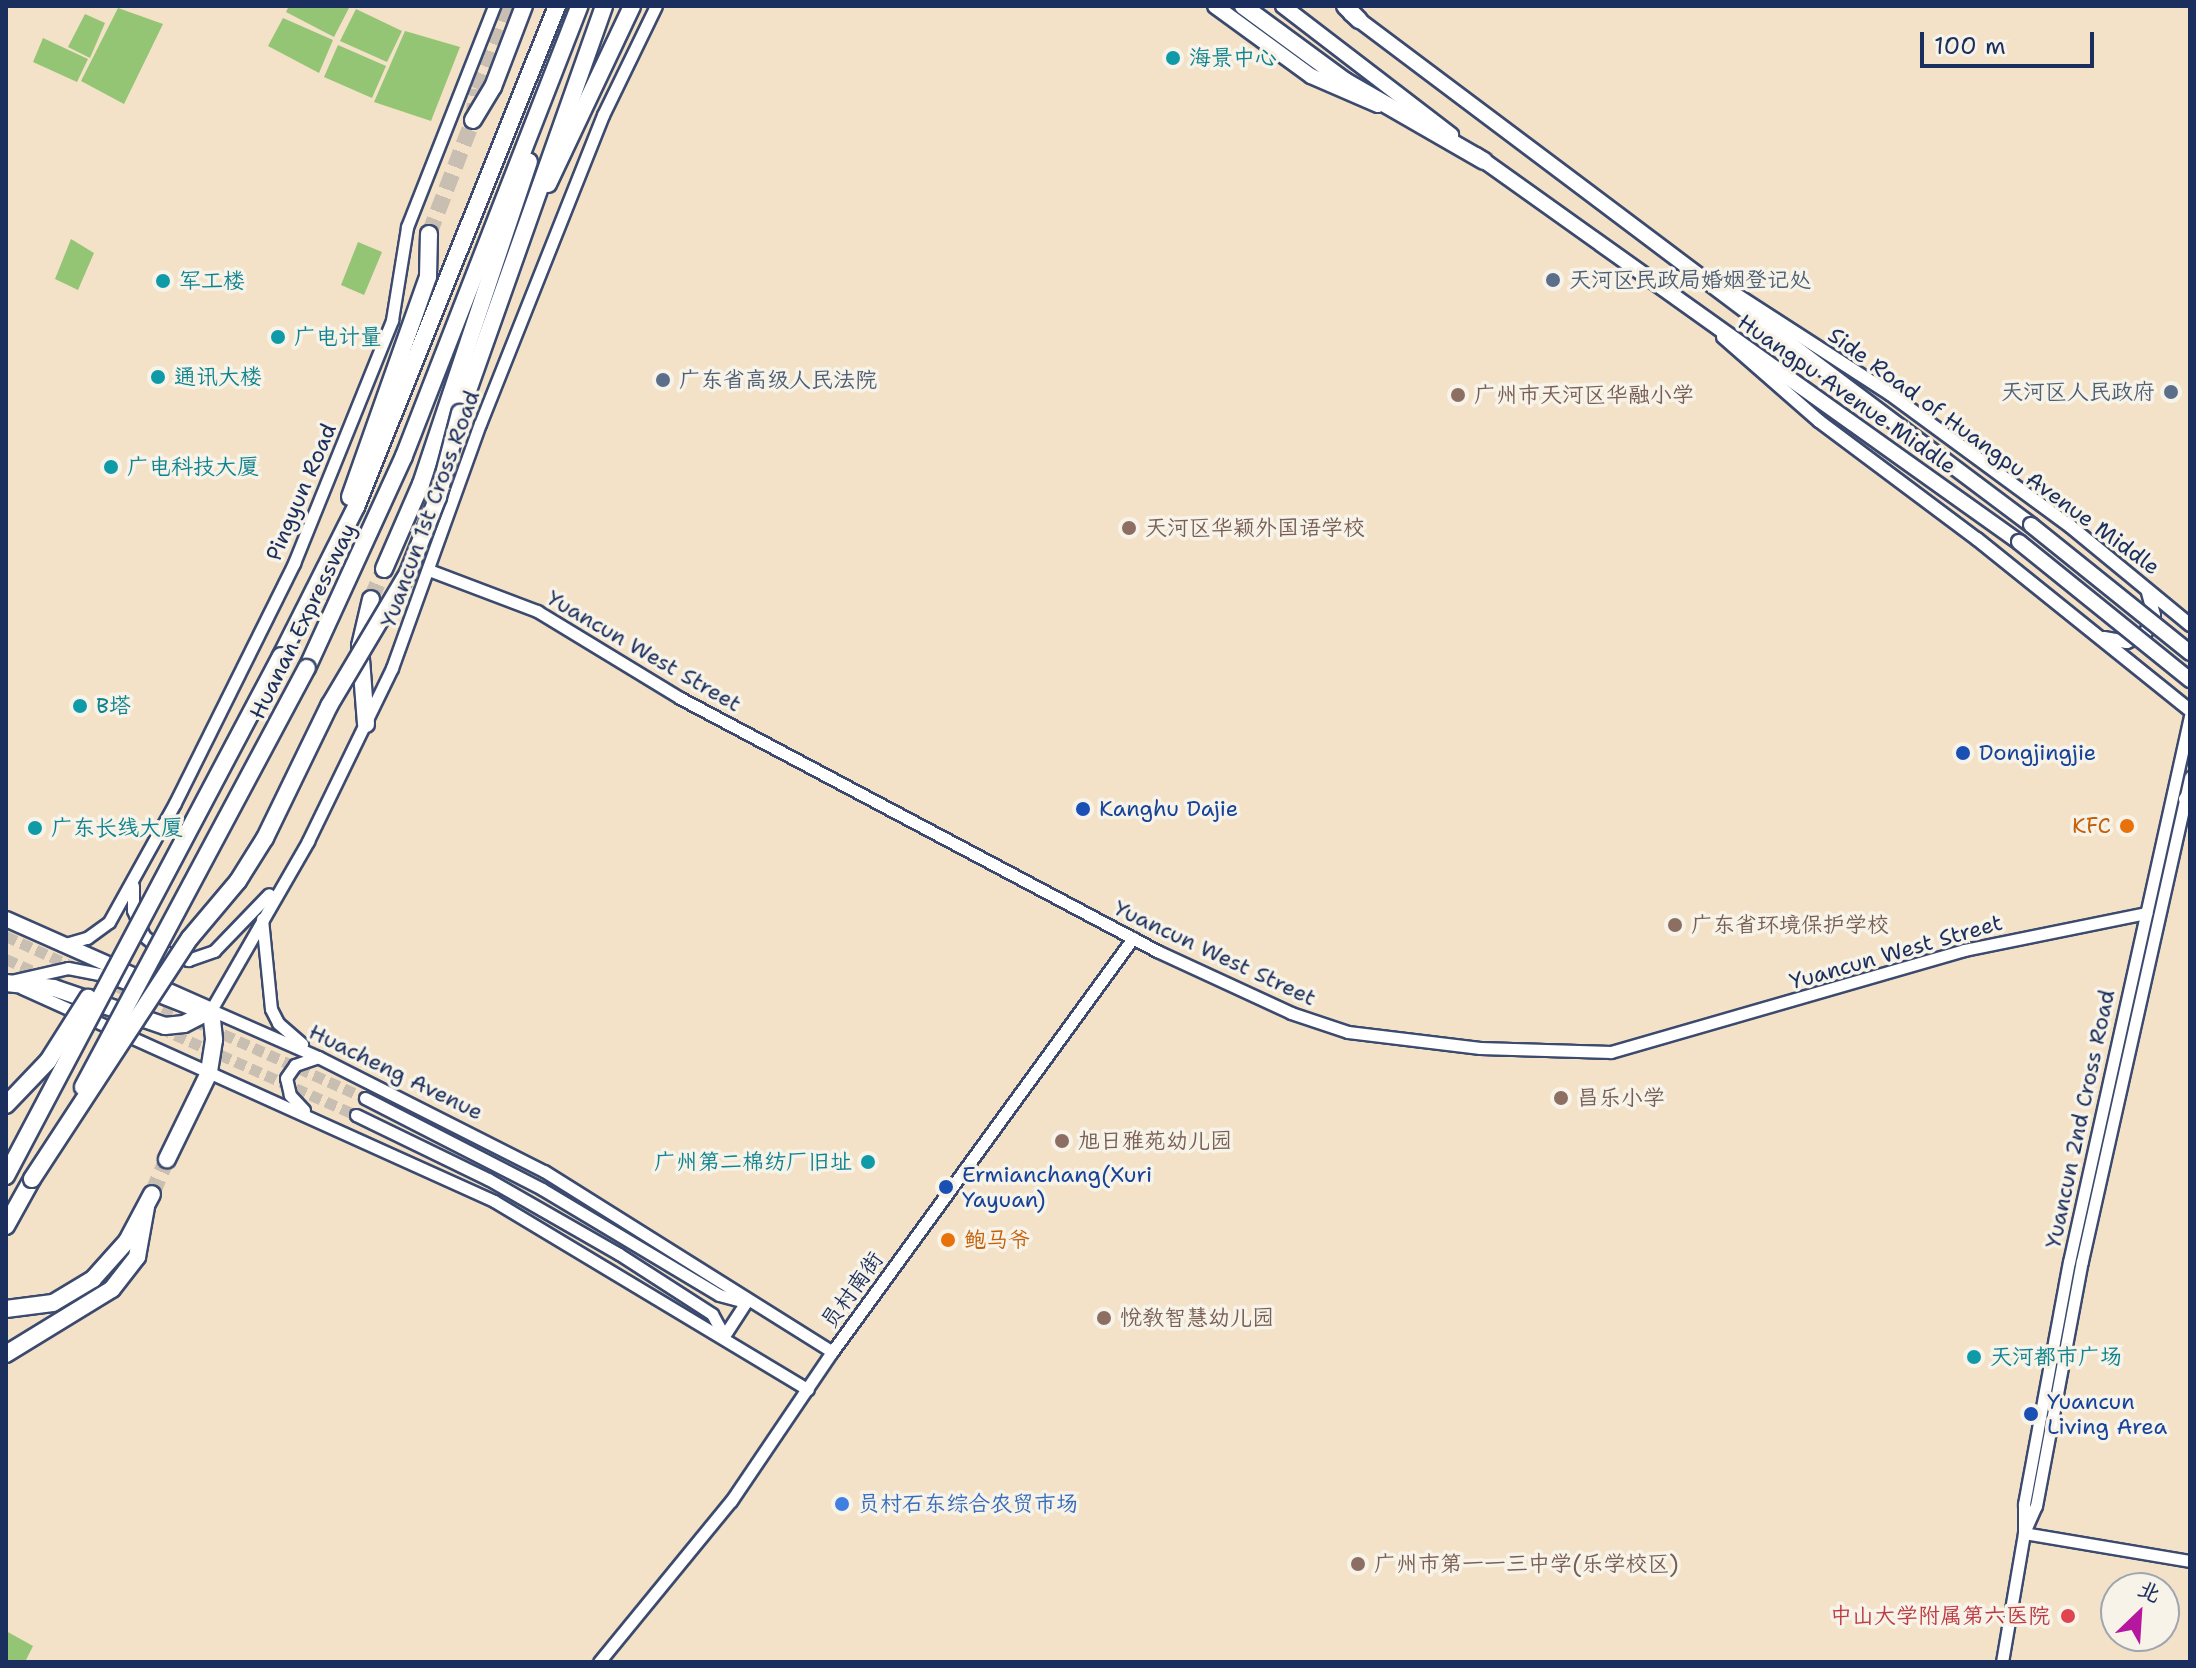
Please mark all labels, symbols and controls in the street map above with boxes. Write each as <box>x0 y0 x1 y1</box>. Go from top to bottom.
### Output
scale bar <box>1924 16 2098 66</box>
text: 100 m <box>1934 30 2006 62</box>
place label: 海景中心 <box>1189 45 1277 71</box>
marker: 海景中心 <box>1164 49 1182 67</box>
place label: 天河区民政局婚姻登记处 <box>1569 267 1811 293</box>
place label: 军工楼 <box>179 268 245 294</box>
marker: 天河区民政局婚姻登记处 <box>1544 271 1562 289</box>
marker: 军工楼 <box>154 272 172 290</box>
street label: Huangpu Avenue Middle <box>1733 309 1961 479</box>
street label: Side Road of Huangpu Avenue Middle <box>1823 322 2165 580</box>
place label: 广电计量 <box>294 324 382 350</box>
marker: 广电计量 <box>269 328 287 346</box>
place label: 通讯大楼 <box>174 364 262 390</box>
place label: 广东省高级人民法院 <box>679 367 877 393</box>
marker: 通讯大楼 <box>149 368 167 386</box>
marker: 广东省高级人民法院 <box>654 371 672 389</box>
place label: 天河区人民政府 <box>2001 379 2155 405</box>
place label: 广州市天河区华融小学 <box>1474 382 1694 408</box>
marker: 天河区人民政府 <box>2162 383 2180 401</box>
marker: 广州市天河区华融小学 <box>1449 386 1467 404</box>
street label: Yuancun 1st Cross Road <box>375 387 485 631</box>
street label: Pingyun Road <box>260 419 342 565</box>
place label: 广电科技大厦 <box>127 454 259 480</box>
marker: 广电科技大厦 <box>102 458 120 476</box>
place label: 天河区华颖外国语学校 <box>1145 515 1365 541</box>
street label: Huanan Expressway <box>244 519 362 723</box>
marker: 天河区华颖外国语学校 <box>1120 519 1138 537</box>
street label: Yuancun West Street <box>542 585 746 717</box>
place label: B塔 <box>96 693 131 719</box>
marker: B塔 <box>71 697 89 715</box>
place label: Dongjingjie <box>1979 740 2096 766</box>
marker: Dongjingjie <box>1954 744 1972 762</box>
place label: Kanghu Dajie <box>1099 796 1238 822</box>
marker: Kanghu Dajie <box>1074 800 1092 818</box>
place label: KFC <box>2072 813 2111 839</box>
place label: 广东长线大厦 <box>51 815 183 841</box>
marker: KFC <box>2118 817 2136 835</box>
marker: 广东长线大厦 <box>26 819 44 837</box>
street label: Yuancun West Street <box>1110 895 1320 1011</box>
street label: Yuancun West Street <box>1787 909 2005 995</box>
place label: 广东省环境保护学校 <box>1691 912 1889 938</box>
marker: 广东省环境保护学校 <box>1666 916 1684 934</box>
street label: Yuancun 2nd Cross Road <box>2040 987 2120 1251</box>
street label: Huacheng Avenue <box>305 1018 487 1126</box>
place label: 昌乐小学 <box>1577 1085 1665 1111</box>
marker: 昌乐小学 <box>1552 1089 1570 1107</box>
place label: 旭日雅苑幼儿园 <box>1078 1128 1232 1154</box>
marker: 旭日雅苑幼儿园 <box>1053 1132 1071 1150</box>
place label: 广州第二棉纺厂旧址 <box>654 1149 852 1175</box>
marker: 广州第二棉纺厂旧址 <box>859 1153 877 1171</box>
place label: Ermianchang(Xuri Yayuan) <box>962 1161 1152 1212</box>
marker: Ermianchang(Xuri Yayuan) <box>937 1178 955 1196</box>
place label: 鲍马爷 <box>964 1227 1030 1253</box>
marker: 鲍马爷 <box>939 1231 957 1249</box>
street label: 员村南街 <box>815 1247 889 1333</box>
place label: 悦教智慧幼儿园 <box>1120 1305 1274 1331</box>
marker: 悦教智慧幼儿园 <box>1095 1309 1113 1327</box>
place label: 天河都市广场 <box>1990 1344 2122 1370</box>
marker: 天河都市广场 <box>1965 1348 1983 1366</box>
place label: Yuancun Living Area <box>2047 1388 2167 1440</box>
marker: Yuancun Living Area <box>2022 1405 2040 1423</box>
place label: 员村石东综合农贸市场 <box>858 1491 1078 1517</box>
marker: 员村石东综合农贸市场 <box>833 1495 851 1513</box>
place label: 广州市第一一三中学(乐学校区) <box>1374 1551 1679 1577</box>
marker: 广州市第一一三中学(乐学校区) <box>1349 1555 1367 1573</box>
north arrow <box>2100 1572 2180 1652</box>
text: 北 <box>2133 1574 2166 1609</box>
place label: 中山大学附属第六医院 <box>1830 1603 2050 1629</box>
marker: 中山大学附属第六医院 <box>2057 1605 2079 1627</box>

